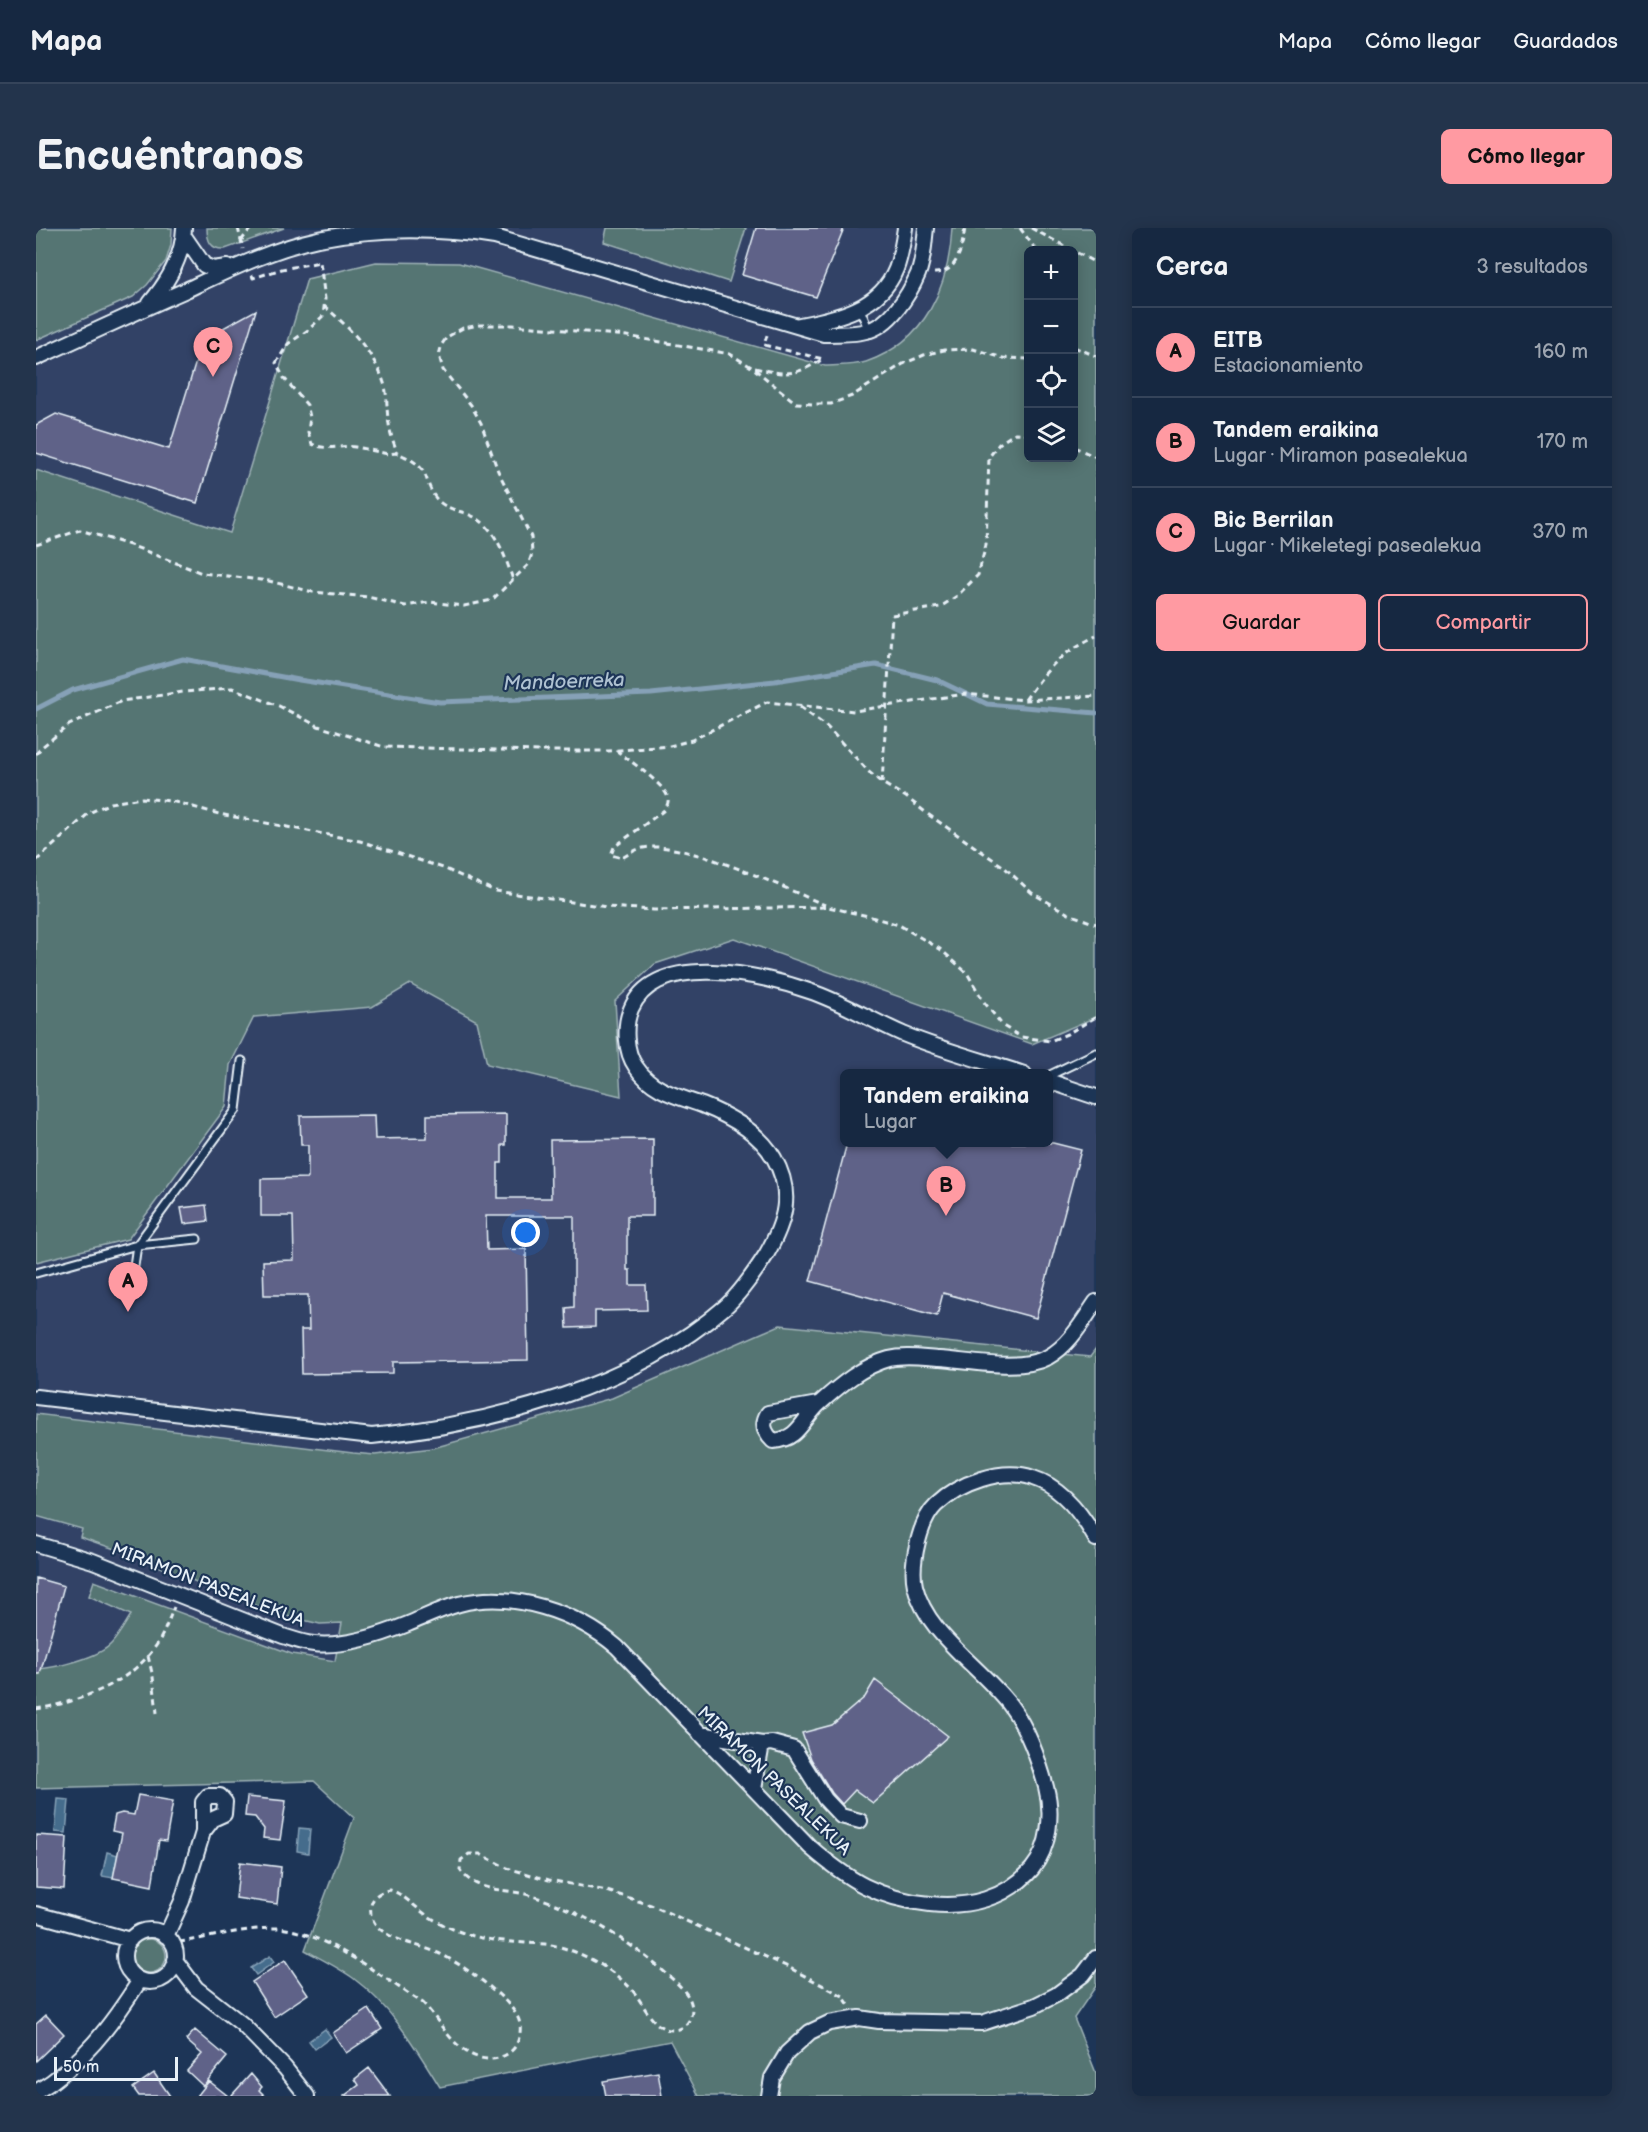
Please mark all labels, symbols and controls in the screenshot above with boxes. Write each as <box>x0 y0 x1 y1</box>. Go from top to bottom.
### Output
text: Mapa <box>30 25 102 58</box>
text: Mapa <box>1278 29 1332 54</box>
text: Cómo llegar <box>1365 29 1480 54</box>
text: Guardados <box>1513 29 1618 54</box>
button: Cómo llegar <box>1441 129 1612 184</box>
text: Encuéntranos <box>36 131 304 182</box>
map controls <box>1024 246 1078 462</box>
button: + <box>1024 246 1078 300</box>
text: Cerca <box>1156 252 1228 283</box>
text: 3 resultados <box>1477 255 1588 279</box>
button: − <box>1024 300 1078 354</box>
text: EITB <box>1213 327 1263 354</box>
pin: C <box>194 328 232 377</box>
text: A <box>1169 340 1182 364</box>
text: 160 m <box>1534 340 1588 364</box>
button: locate <box>1024 354 1078 408</box>
text: Estacionamiento <box>1213 354 1363 378</box>
button: layers <box>1024 408 1078 462</box>
text: Tandem eraikina <box>1213 417 1379 444</box>
text: B <box>1168 430 1183 454</box>
text: 170 m <box>1537 430 1588 454</box>
text: Lugar · Miramon pasealekua <box>1213 444 1468 468</box>
text: Bic Berrilan <box>1213 507 1333 534</box>
text: C <box>1168 520 1183 544</box>
text: 370 m <box>1532 520 1588 544</box>
text: Lugar · Mikeletegi pasealekua <box>1213 534 1482 558</box>
button: Guardar <box>1156 594 1366 651</box>
button: Compartir <box>1378 594 1588 651</box>
water label: Mandoerreka <box>503 668 625 696</box>
popup <box>840 1069 1053 1147</box>
text: Tandem eraikina <box>864 1083 1029 1110</box>
text: Lugar <box>864 1110 916 1134</box>
pin: B <box>926 1166 966 1216</box>
your location <box>511 1218 540 1247</box>
pin: A <box>108 1262 148 1312</box>
street label: MIRAMON PASEALEKUA <box>109 1538 307 1632</box>
street label: MIRAMON PASEALEKUA <box>693 1702 855 1860</box>
scale bar <box>54 2054 178 2082</box>
text: 50 m <box>63 2058 99 2077</box>

